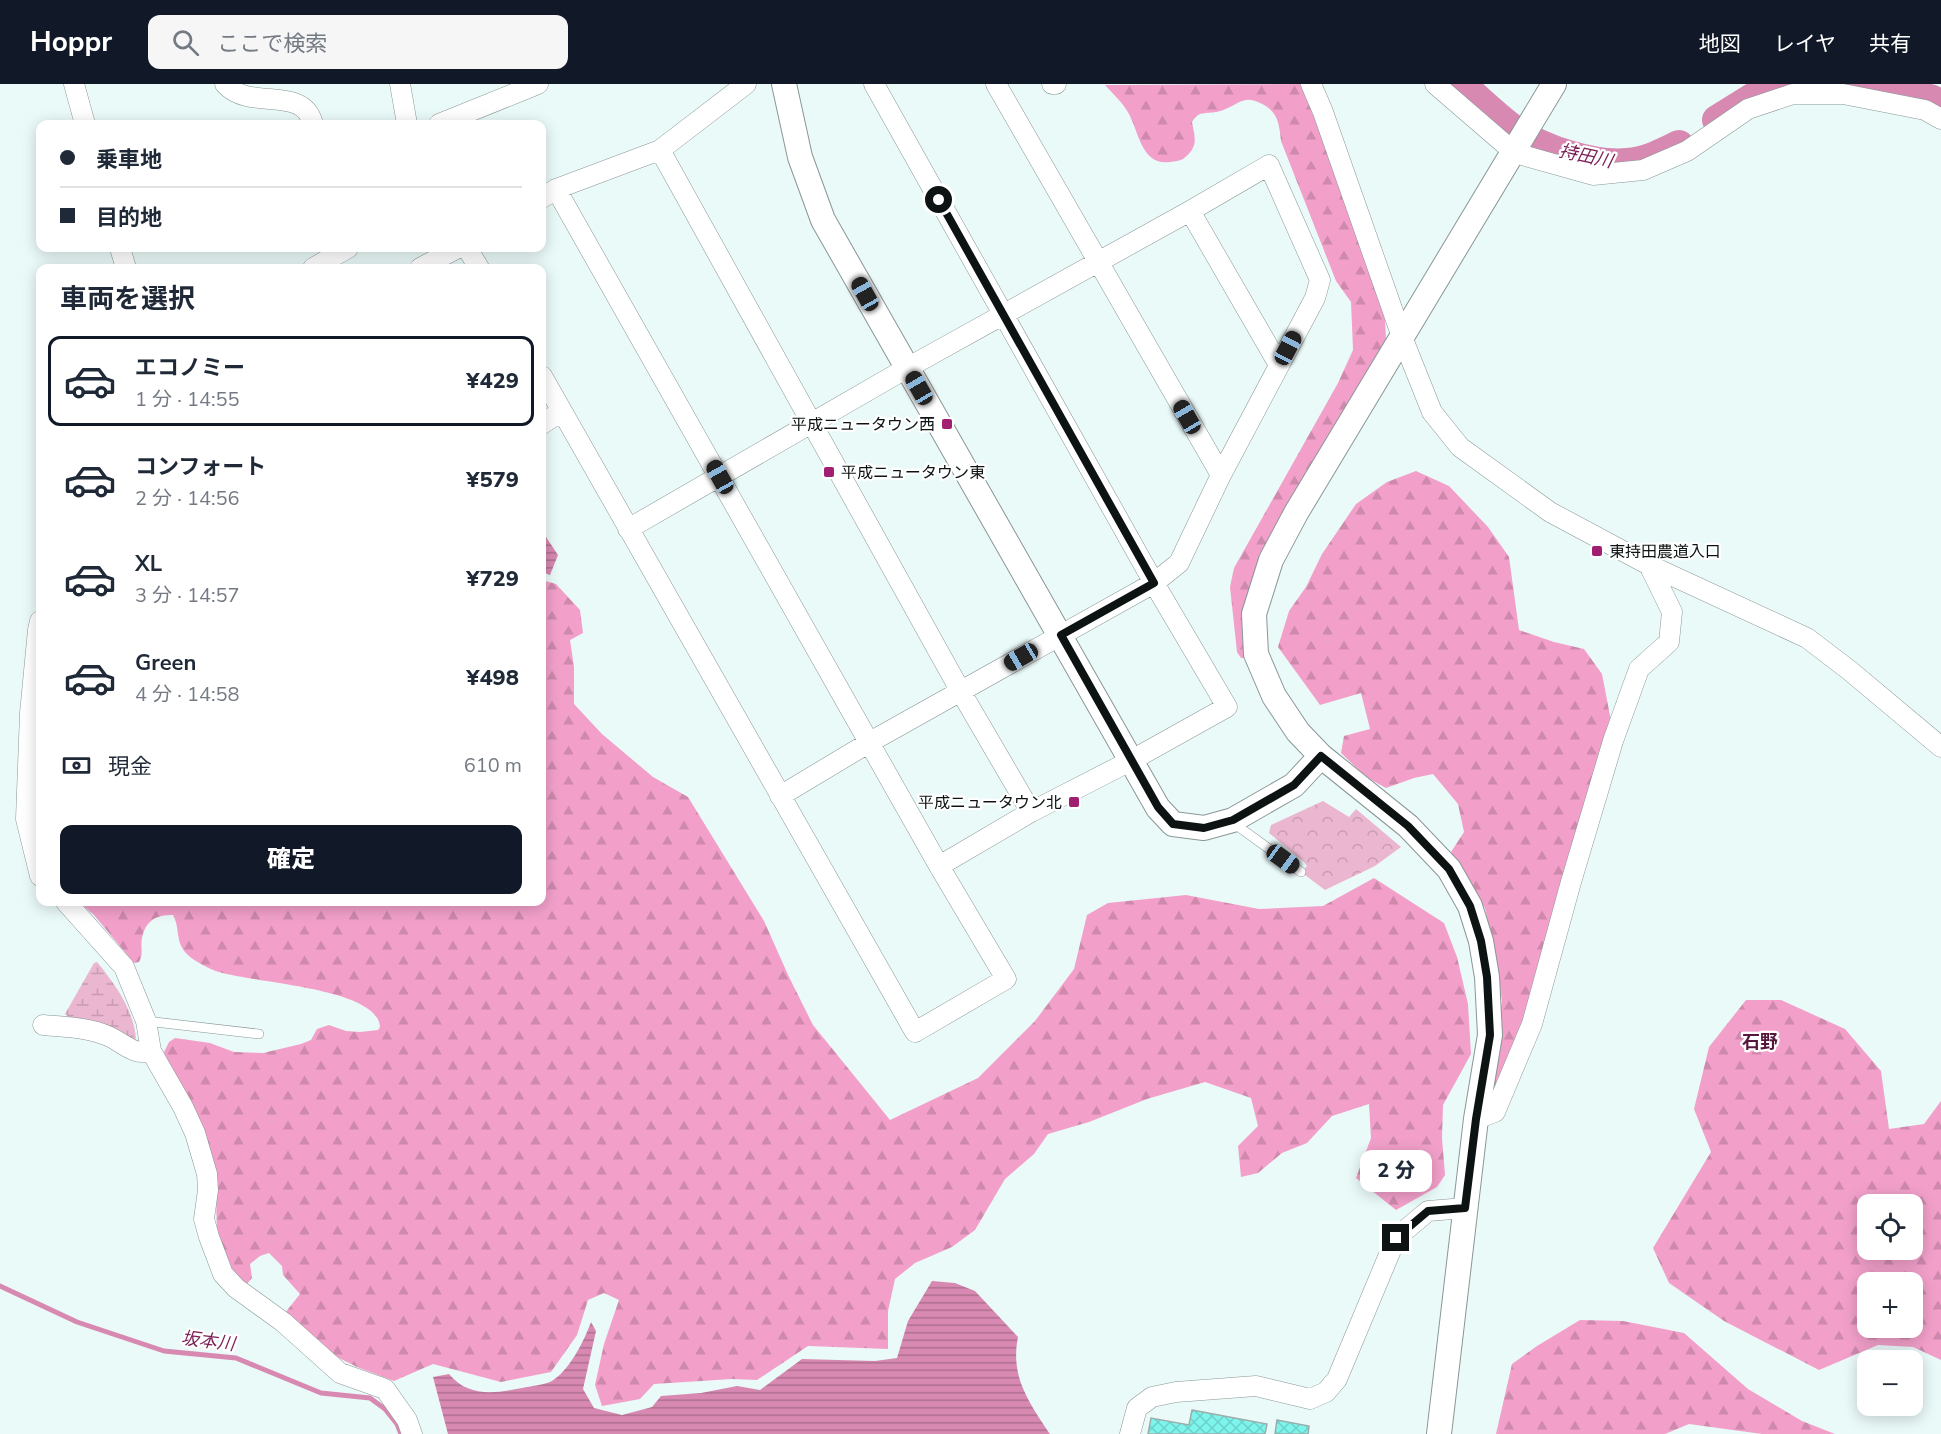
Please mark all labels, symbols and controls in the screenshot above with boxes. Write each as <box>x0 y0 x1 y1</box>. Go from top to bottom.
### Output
search box <box>148 15 568 69</box>
text: Hoppr <box>30 23 112 61</box>
icon: search <box>169 26 202 59</box>
text: ここで検索 <box>217 29 327 59</box>
text: 地図 <box>1699 30 1741 58</box>
text: レイヤ <box>1774 30 1836 58</box>
text: 共有 <box>1869 30 1911 58</box>
water label: 持田川 <box>1557 139 1617 174</box>
text: 乗車地 <box>96 145 162 175</box>
route start <box>925 186 952 213</box>
text: 目的地 <box>96 203 162 233</box>
car <box>848 274 882 314</box>
text: 車両を選択 <box>60 281 195 318</box>
car <box>1272 328 1304 368</box>
text: エコノミー <box>135 353 245 383</box>
icon: car <box>63 354 117 408</box>
text: ¥429 <box>466 366 519 396</box>
car <box>902 368 936 408</box>
text: 1 分 · 14:55 <box>135 386 240 413</box>
car <box>1170 397 1204 437</box>
place label: 平成ニュータウン西 <box>791 414 935 436</box>
marker: 平成ニュータウン西 <box>940 417 954 431</box>
text: コンフォート <box>135 452 266 482</box>
icon: car <box>63 453 117 507</box>
car <box>703 457 737 497</box>
place label: 平成ニュータウン東 <box>841 462 985 484</box>
text: ¥579 <box>466 465 519 495</box>
marker: 平成ニュータウン東 <box>822 465 836 479</box>
text: 2 分 · 14:56 <box>135 485 240 512</box>
place label: 東持田農道入口 <box>1609 541 1721 563</box>
marker: 東持田農道入口 <box>1590 544 1604 558</box>
text: XL <box>135 549 162 579</box>
icon: car <box>63 552 117 606</box>
text: ¥729 <box>466 564 519 594</box>
text: 3 分 · 14:57 <box>135 582 240 609</box>
car <box>1001 640 1041 674</box>
text: Green <box>135 648 196 678</box>
icon: car <box>63 651 117 705</box>
text: ¥498 <box>466 663 519 693</box>
text: 4 分 · 14:58 <box>135 681 240 708</box>
icon: cash <box>60 749 93 782</box>
text: 現金 <box>108 752 152 782</box>
text: 610 m <box>464 752 522 779</box>
place label: 平成ニュータウン北 <box>918 792 1062 814</box>
marker: 平成ニュータウン北 <box>1067 795 1081 809</box>
button: 確定 <box>60 825 522 894</box>
car <box>1263 841 1303 877</box>
district label: 石野 <box>1742 1030 1778 1054</box>
callout: 2 分 <box>1360 1151 1432 1193</box>
text: 2 分 <box>1377 1157 1415 1184</box>
map controls <box>1857 1194 1923 1416</box>
button: locate <box>1857 1194 1923 1260</box>
route end <box>1382 1224 1409 1251</box>
button: + <box>1857 1272 1923 1338</box>
water label: 坂本川 <box>180 1326 238 1356</box>
button: − <box>1857 1350 1923 1416</box>

